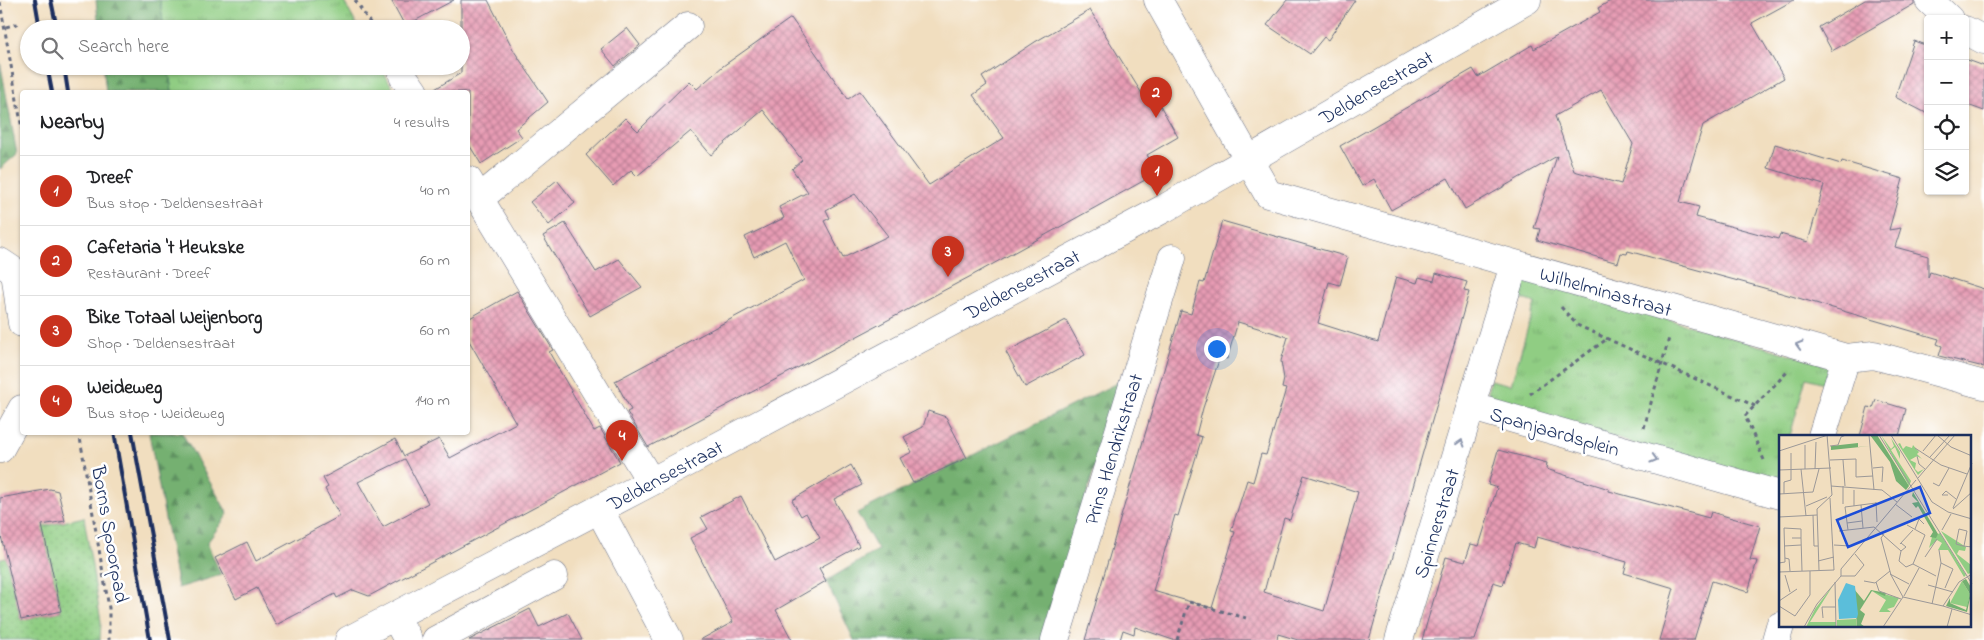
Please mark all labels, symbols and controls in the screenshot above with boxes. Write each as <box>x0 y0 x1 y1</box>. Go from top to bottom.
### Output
map controls <box>1924 15 1969 195</box>
button: + <box>1924 15 1969 60</box>
search box <box>20 20 470 75</box>
icon: search <box>38 34 66 62</box>
text: Search here <box>78 34 169 61</box>
street label: Deldensestraat <box>1314 45 1440 134</box>
button: − <box>1924 60 1969 105</box>
pin: 2 <box>1140 77 1172 118</box>
button: locate <box>1924 105 1969 150</box>
text: Nearby <box>40 108 104 138</box>
text: 4 results <box>394 111 450 135</box>
button: layers <box>1924 150 1969 195</box>
pin: 1 <box>1141 155 1173 196</box>
text: Dreef <box>87 165 133 192</box>
text: 1 <box>53 179 59 203</box>
text: 40 m <box>420 179 450 203</box>
text: Bus stop · Deldensestraat <box>87 192 263 216</box>
text: Cafetaria 't Heukske <box>87 235 244 262</box>
pin: 3 <box>932 236 964 277</box>
street label: Deldensestraat <box>959 243 1087 329</box>
text: 2 <box>52 249 60 273</box>
text: 60 m <box>420 249 450 273</box>
street label: Wilhelminastraat <box>1536 261 1675 326</box>
text: Restaurant · Dreef <box>87 262 211 286</box>
text: Bike Totaal Weijenborg <box>87 305 262 332</box>
text: 3 <box>53 319 59 343</box>
text: 60 m <box>420 319 450 343</box>
text: Shop · Deldensestraat <box>87 332 235 356</box>
your location <box>1204 336 1230 362</box>
one-way arrow <box>1795 341 1804 351</box>
street label: Prins Hendrikstraat <box>1079 370 1152 529</box>
text: Weideweg <box>87 375 162 402</box>
text: 4 <box>53 389 59 413</box>
text: 140 m <box>415 389 450 413</box>
street label: Spanjaardsplein <box>1486 401 1623 466</box>
text: Bus stop · Weideweg <box>87 402 224 426</box>
pin: 4 <box>606 420 638 461</box>
street label: Deldensestraat <box>602 434 730 520</box>
inset map <box>1779 435 1972 628</box>
one-way arrow <box>1455 439 1465 448</box>
one-way arrow <box>1649 454 1657 464</box>
street label: Borns Spoorpad <box>82 463 135 605</box>
street label: Spinnerstraat <box>1408 465 1469 582</box>

